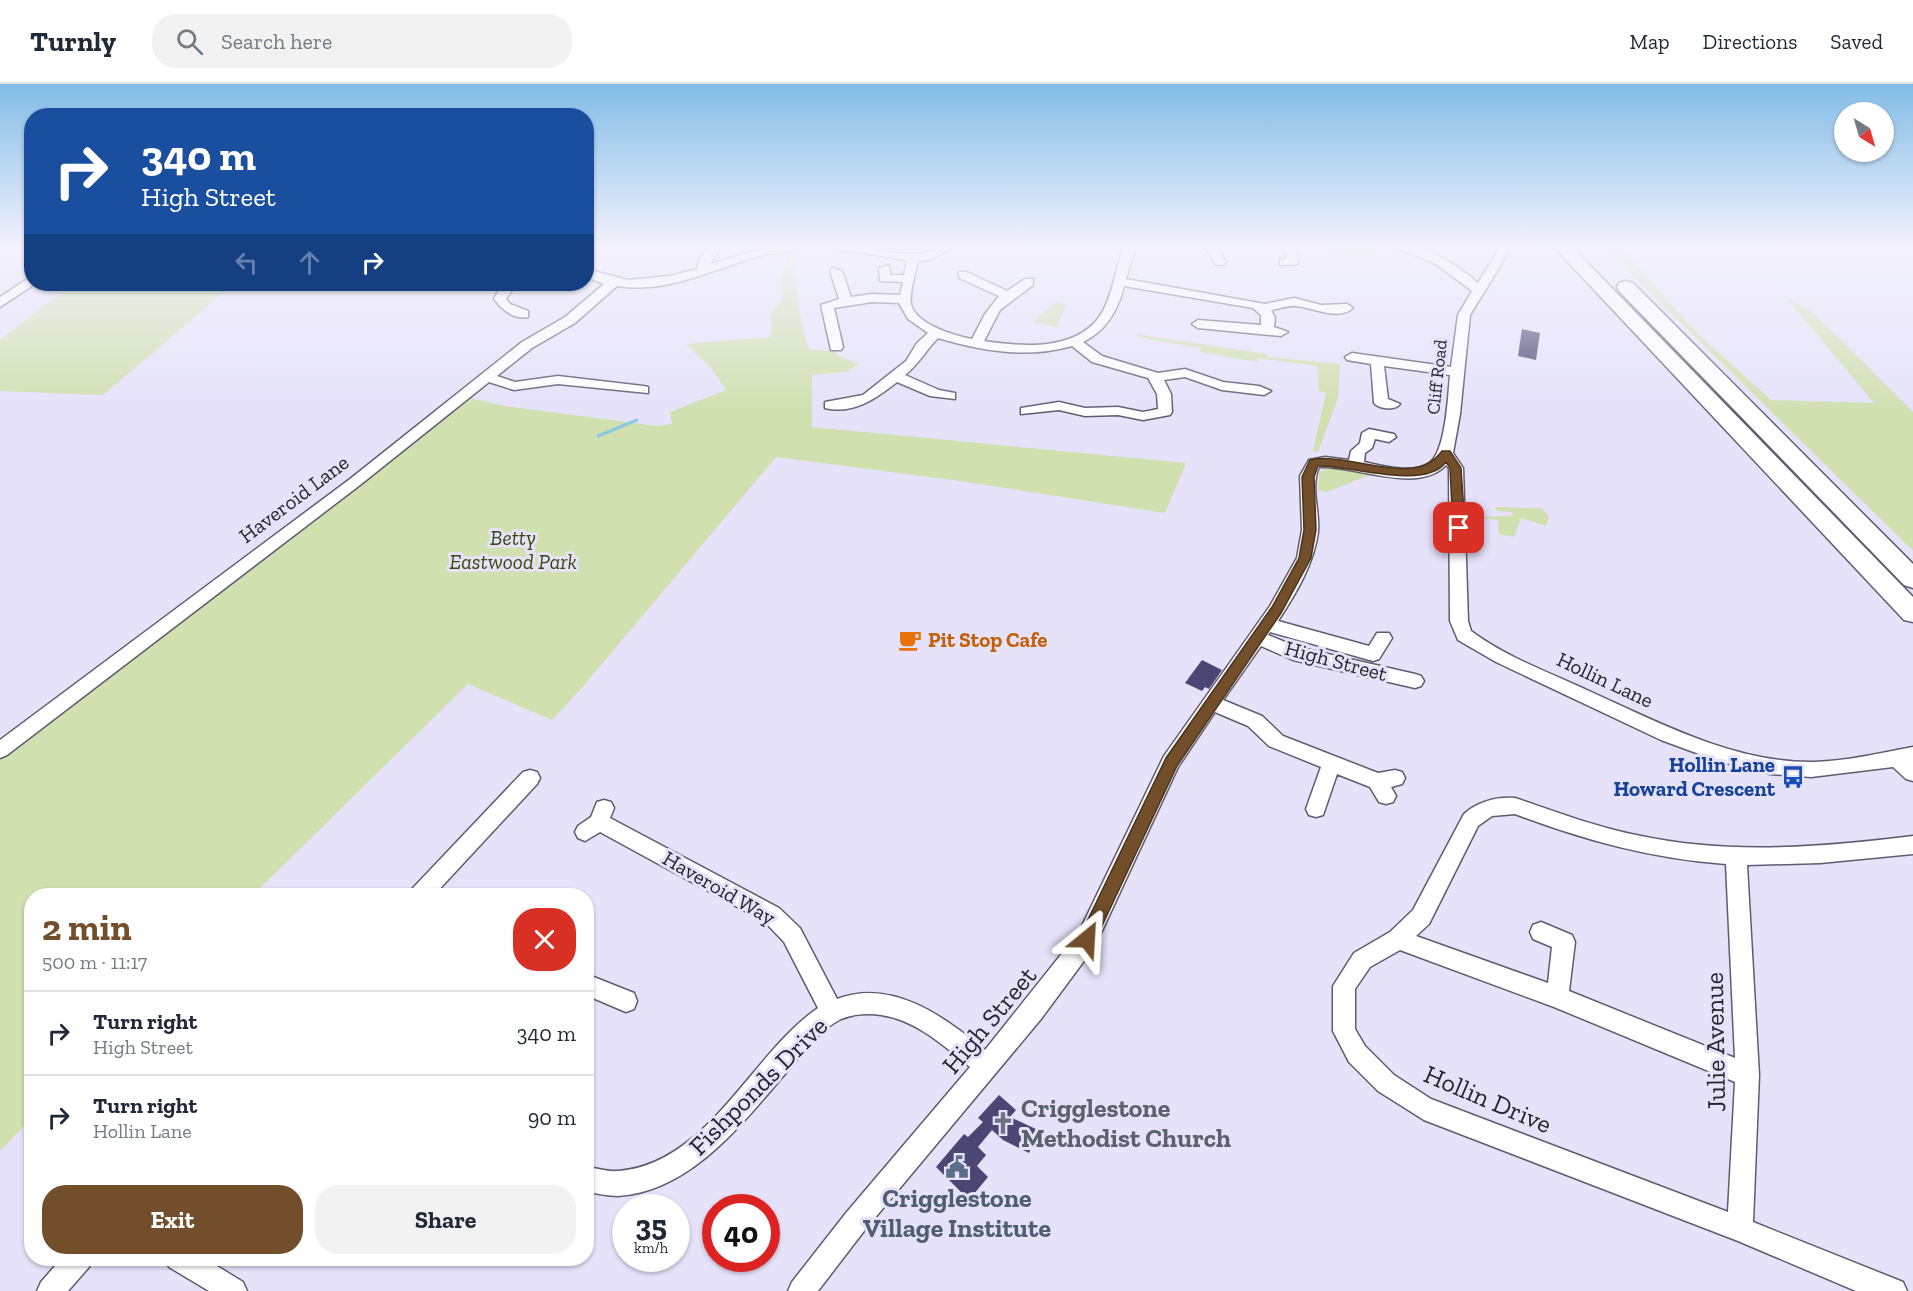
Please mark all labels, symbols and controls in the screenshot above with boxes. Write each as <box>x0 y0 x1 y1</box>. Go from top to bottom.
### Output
search box <box>152 14 572 68</box>
text: Turnly <box>30 25 116 58</box>
icon: search <box>173 25 206 58</box>
text: Search here <box>221 28 332 55</box>
text: Map <box>1630 29 1670 54</box>
text: Directions <box>1703 29 1797 54</box>
text: Saved <box>1830 29 1883 54</box>
north arrow <box>1834 102 1894 162</box>
map controls <box>1834 102 1894 162</box>
text: 340 m <box>141 130 256 181</box>
icon: right <box>42 132 120 210</box>
text: High Street <box>141 181 276 213</box>
icon: left <box>230 246 263 279</box>
icon: ahead <box>293 246 326 279</box>
icon: right <box>356 246 389 279</box>
street label: Cliff Road <box>1422 338 1452 416</box>
street label: Haveroid Lane <box>234 449 354 548</box>
pin <box>1433 502 1484 553</box>
icon: arrive <box>1442 511 1475 544</box>
park label: Betty Eastwood Park <box>449 525 577 574</box>
cafe icon: Pit Stop Cafe <box>897 627 923 653</box>
place label: Pit Stop Cafe <box>928 627 1047 652</box>
street label: High Street <box>1282 635 1390 686</box>
street label: Hollin Lane <box>1553 646 1658 713</box>
place label: Hollin Lane Howard Crescent <box>1614 752 1776 801</box>
bus stop icon: Hollin Lane Howard Crescent <box>1780 764 1806 790</box>
street label: Haveroid Way <box>659 845 780 930</box>
text: 2 min <box>42 906 132 949</box>
position arrow <box>1055 907 1119 971</box>
button: close <box>513 908 576 971</box>
text: 500 m · 11:17 <box>42 950 147 974</box>
street label: High Street <box>935 960 1043 1080</box>
street label: Julie Avenue <box>1698 972 1732 1112</box>
text: Turn right <box>93 1008 197 1035</box>
street label: Fishponds Drive <box>682 1010 834 1162</box>
icon: right <box>42 1017 75 1050</box>
text: 340 m <box>517 1020 576 1047</box>
text: High Street <box>93 1035 193 1059</box>
street label: Hollin Drive <box>1419 1058 1557 1140</box>
text: Turn right <box>93 1092 197 1119</box>
place label: Crigglestone Methodist Church <box>1021 1092 1231 1154</box>
icon: right <box>42 1101 75 1134</box>
text: 90 m <box>528 1104 576 1131</box>
church icon: Crigglestone Methodist Church <box>990 1110 1016 1136</box>
text: Hollin Lane <box>93 1119 192 1143</box>
public building icon: Crigglestone Village Institute <box>944 1154 970 1180</box>
place label: Crigglestone Village Institute <box>863 1182 1051 1244</box>
button: Exit <box>42 1185 303 1254</box>
button: Share <box>315 1185 576 1254</box>
speed limit sign: 40 <box>702 1194 780 1272</box>
text: 35 <box>635 1208 667 1244</box>
text: km/h <box>634 1239 668 1257</box>

